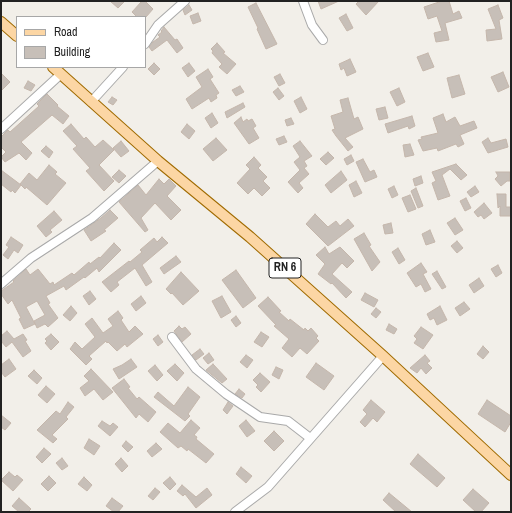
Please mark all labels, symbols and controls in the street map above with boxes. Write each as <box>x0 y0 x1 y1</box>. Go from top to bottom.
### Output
legend <box>16 16 146 68</box>
text: Road <box>54 24 78 40</box>
text: Building <box>54 44 90 60</box>
road number: RN 6 <box>269 258 301 278</box>

